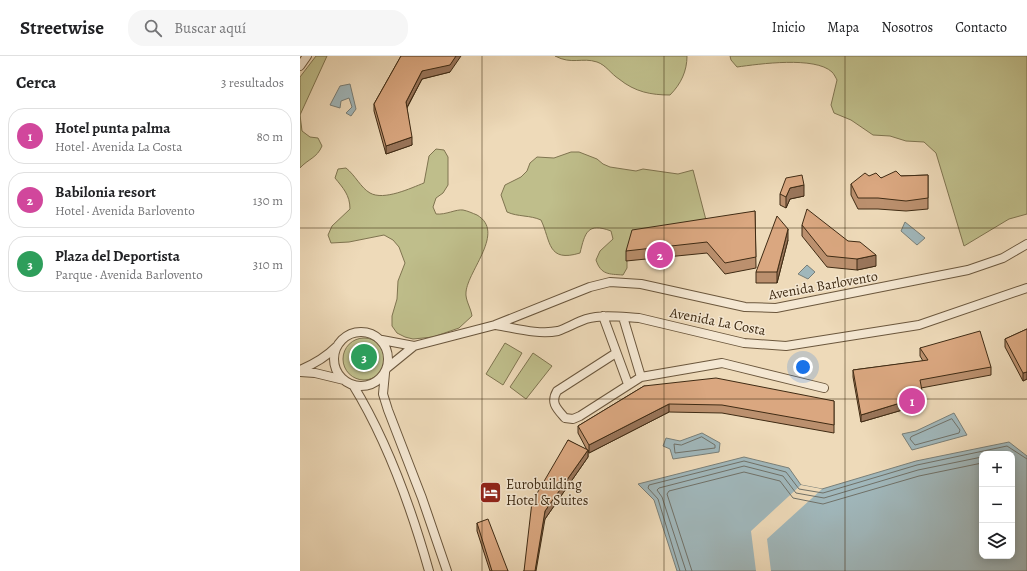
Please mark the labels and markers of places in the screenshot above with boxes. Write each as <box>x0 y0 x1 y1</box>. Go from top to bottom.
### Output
pin: 2 <box>647 240 673 270</box>
pin: 3 <box>351 342 377 372</box>
pin: 1 <box>899 386 925 416</box>
place label: Eurobuilding Hotel & Suites <box>506 475 588 510</box>
hotel icon: Eurobuilding Hotel & Suites <box>477 479 503 505</box>

